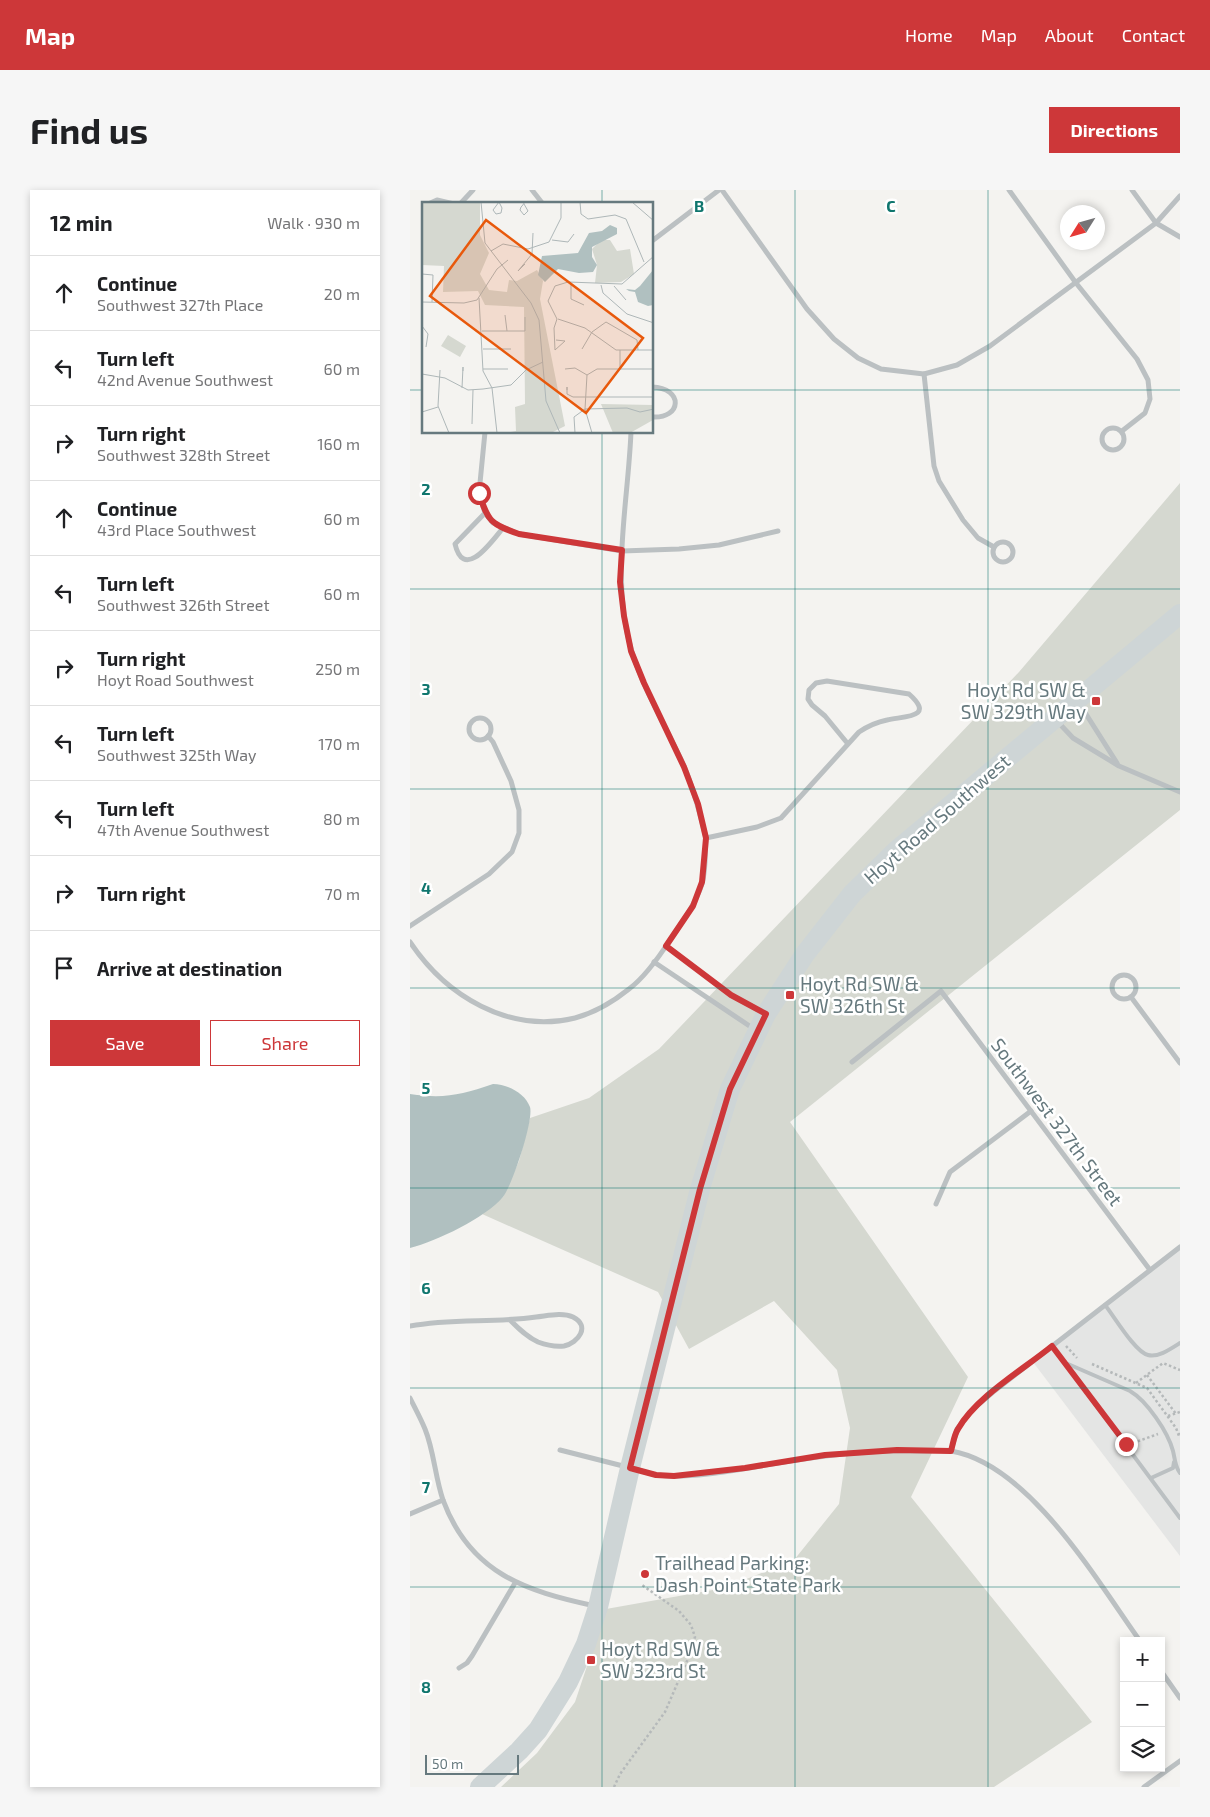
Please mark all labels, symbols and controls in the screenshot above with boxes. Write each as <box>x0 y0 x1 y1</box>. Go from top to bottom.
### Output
text: Map <box>25 21 75 50</box>
text: Home <box>905 24 953 46</box>
text: Map <box>981 24 1017 46</box>
text: About <box>1045 24 1094 46</box>
text: Contact <box>1122 24 1185 46</box>
button: Directions <box>1049 107 1180 153</box>
text: Find us <box>30 109 148 151</box>
text: B <box>694 196 704 215</box>
text: C <box>886 196 896 215</box>
inset map <box>422 202 654 434</box>
north arrow <box>1060 205 1105 250</box>
text: 12 min <box>50 210 113 235</box>
text: Walk · 930 m <box>267 213 360 232</box>
text: Continue <box>97 272 177 295</box>
icon: ahead <box>50 279 78 307</box>
text: 20 m <box>324 284 360 303</box>
text: Southwest 327th Place <box>97 295 263 314</box>
text: Turn left <box>97 347 174 370</box>
icon: left <box>50 354 78 382</box>
text: 60 m <box>324 359 360 378</box>
text: 42nd Avenue Southwest <box>97 370 273 389</box>
text: Turn right <box>97 422 185 445</box>
icon: right <box>50 429 78 457</box>
text: 160 m <box>317 434 360 453</box>
text: Southwest 328th Street <box>97 445 270 464</box>
text: 2 <box>421 479 431 498</box>
route start <box>468 482 491 505</box>
text: Continue <box>97 497 177 520</box>
icon: ahead <box>50 504 78 532</box>
text: 60 m <box>324 509 360 528</box>
text: 43rd Place Southwest <box>97 520 256 539</box>
text: Turn left <box>97 572 174 595</box>
icon: left <box>50 579 78 607</box>
text: 60 m <box>324 584 360 603</box>
text: Southwest 326th Street <box>97 595 270 614</box>
text: Turn right <box>97 647 185 670</box>
icon: right <box>50 654 78 682</box>
text: 250 m <box>315 659 360 678</box>
text: Hoyt Road Southwest <box>97 670 254 689</box>
place label: Hoyt Rd SW & SW 329th Way <box>961 678 1086 723</box>
text: 3 <box>421 679 431 698</box>
marker: Hoyt Rd SW & SW 329th Way <box>1090 695 1102 707</box>
text: Turn left <box>97 722 174 745</box>
icon: left <box>50 729 78 757</box>
text: 170 m <box>318 734 360 753</box>
text: Southwest 325th Way <box>97 745 257 764</box>
street label: Hoyt Road Southwest <box>859 749 1014 888</box>
text: Turn left <box>97 797 174 820</box>
icon: left <box>50 804 78 832</box>
text: 80 m <box>323 809 360 828</box>
text: 47th Avenue Southwest <box>97 820 269 839</box>
text: 4 <box>421 878 431 897</box>
icon: right <box>50 879 78 907</box>
text: Turn right <box>97 882 185 905</box>
text: 70 m <box>325 884 360 903</box>
icon: arrive <box>50 954 78 982</box>
text: Arrive at destination <box>97 957 282 980</box>
place label: Hoyt Rd SW & SW 326th St <box>800 972 919 1017</box>
marker: Hoyt Rd SW & SW 326th St <box>784 989 796 1001</box>
button: Save <box>50 1020 200 1066</box>
button: Share <box>210 1020 360 1066</box>
street label: Southwest 327th Street <box>987 1033 1128 1210</box>
text: 5 <box>422 1078 431 1097</box>
text: 6 <box>421 1278 431 1297</box>
route end <box>1115 1433 1138 1456</box>
text: 7 <box>422 1477 431 1496</box>
place label: Trailhead Parking: Dash Point State Park <box>655 1551 841 1596</box>
marker: Trailhead Parking: Dash Point State Park <box>639 1568 651 1580</box>
place label: Hoyt Rd SW & SW 323rd St <box>601 1637 720 1682</box>
map controls <box>1120 1637 1165 1772</box>
button: + <box>1120 1637 1165 1682</box>
marker: Hoyt Rd SW & SW 323rd St <box>585 1654 597 1666</box>
text: 8 <box>421 1677 431 1696</box>
button: − <box>1120 1682 1165 1727</box>
button: layers <box>1120 1727 1165 1772</box>
scale bar <box>425 1752 519 1775</box>
text: 50 m <box>432 1755 463 1772</box>

